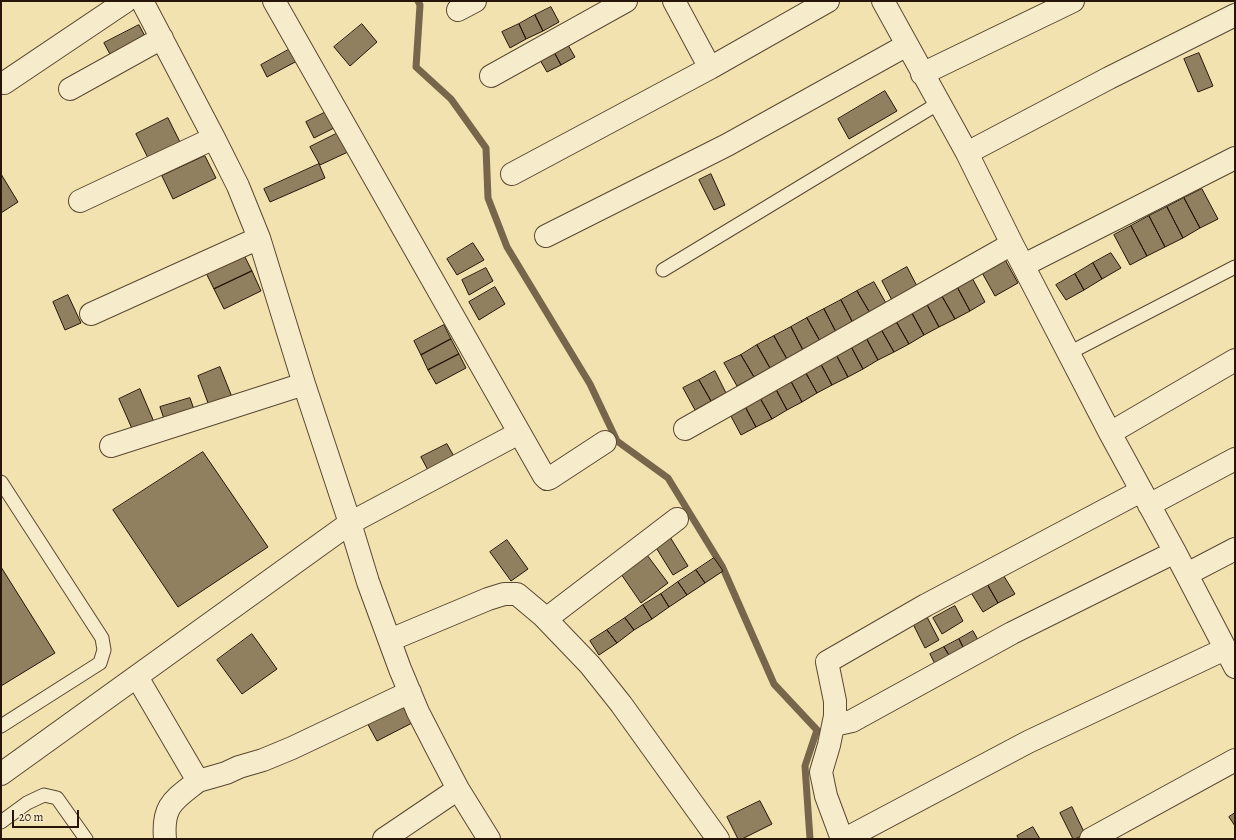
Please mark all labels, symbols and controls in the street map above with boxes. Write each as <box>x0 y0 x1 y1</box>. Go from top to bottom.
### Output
scale bar <box>14 802 81 828</box>
text: 20 m <box>19 809 43 825</box>

